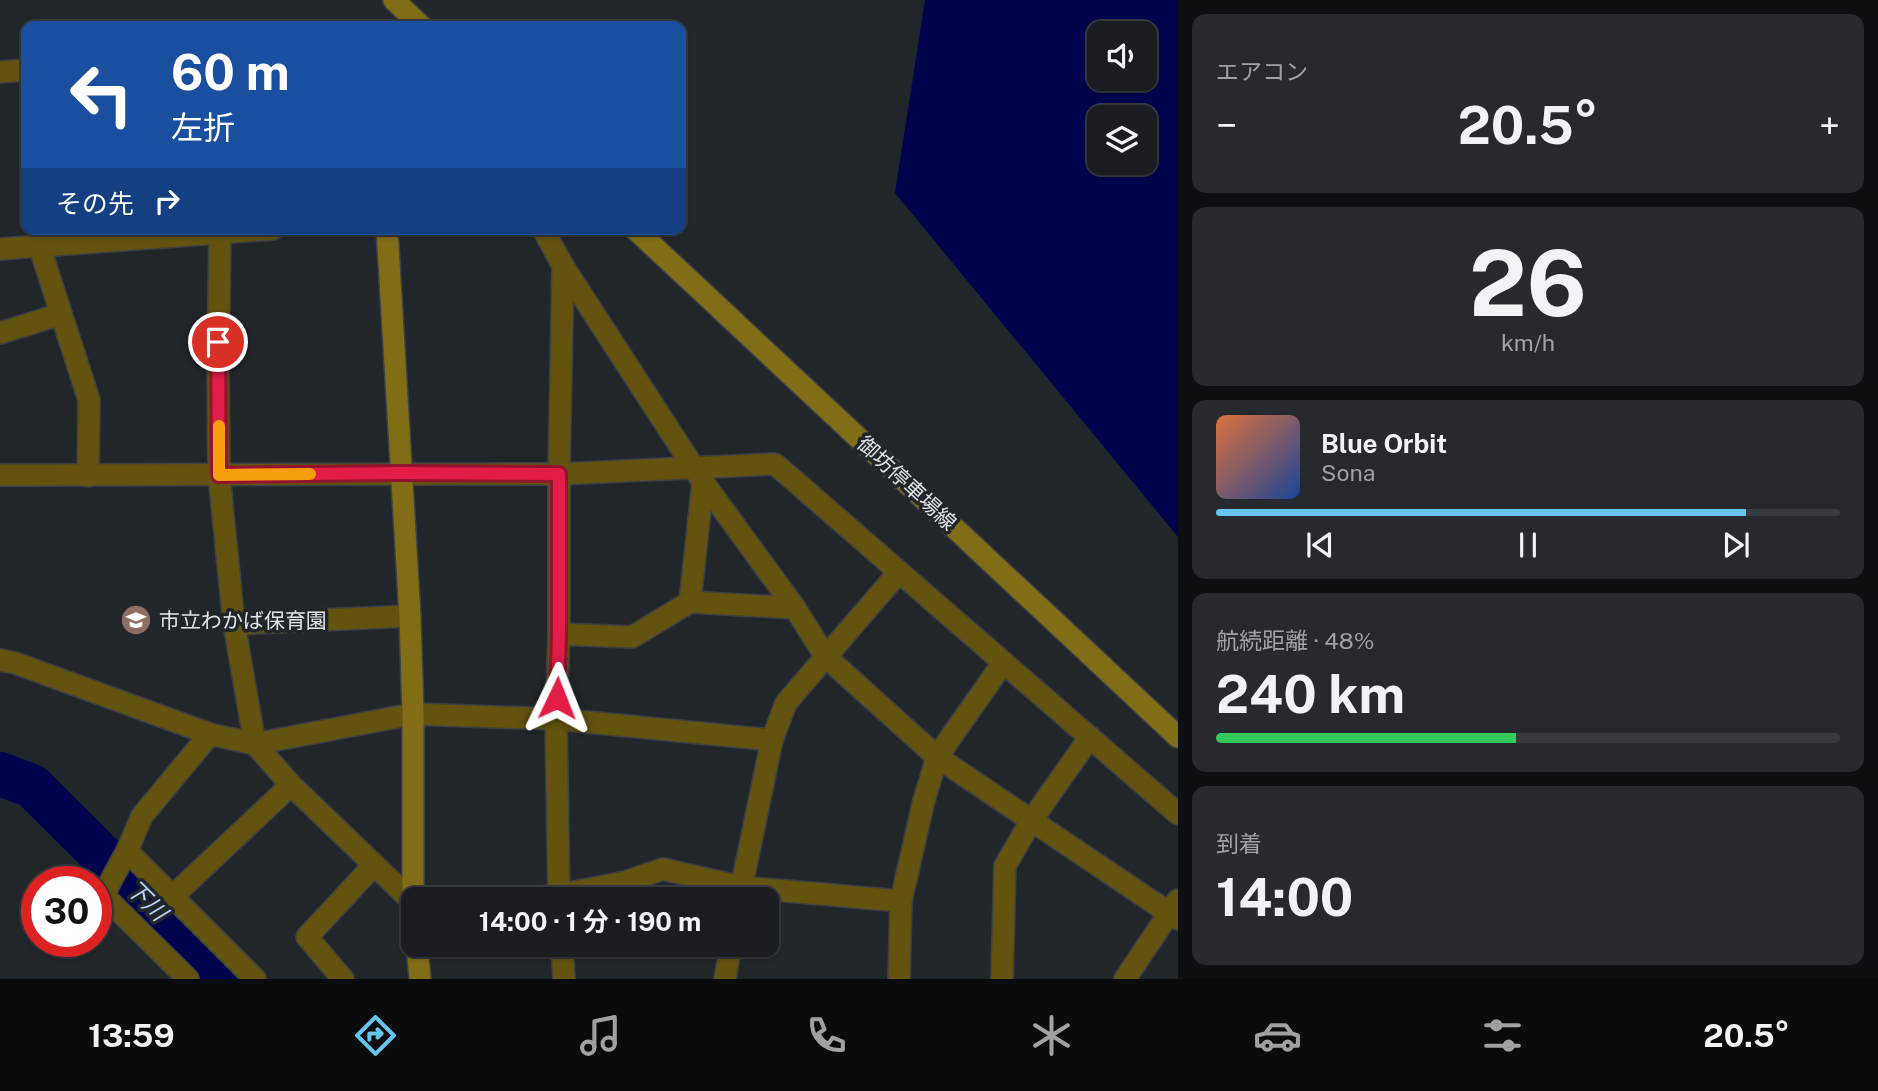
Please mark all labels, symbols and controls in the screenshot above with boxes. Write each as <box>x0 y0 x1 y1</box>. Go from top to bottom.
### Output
map controls <box>1087 21 1157 175</box>
button: sound <box>1087 21 1157 91</box>
text: 60 m <box>171 43 290 101</box>
icon: left <box>56 49 147 140</box>
text: エアコン <box>1216 58 1308 85</box>
text: 20.5° <box>1458 95 1598 156</box>
text: − <box>1216 103 1237 148</box>
text: + <box>1819 103 1840 148</box>
button: layers <box>1087 105 1157 175</box>
text: 左折 <box>171 109 235 146</box>
icon: right <box>148 182 186 220</box>
text: その先 <box>56 188 134 219</box>
text: 26 <box>1469 230 1587 336</box>
pin <box>188 312 248 372</box>
icon: arrive <box>199 323 237 361</box>
text: km/h <box>1501 329 1555 356</box>
text: Blue Orbit <box>1321 428 1447 459</box>
street label: 御坊停車場線 <box>852 431 962 535</box>
text: Sona <box>1321 459 1375 486</box>
icon: previous <box>1301 526 1339 564</box>
icon: pause <box>1509 526 1547 564</box>
icon: next <box>1717 526 1755 564</box>
school or university icon: 市立わかば保育園 <box>119 603 153 637</box>
place label: 市立わかば保育園 <box>159 608 327 633</box>
text: 航続距離 · 48% <box>1216 627 1374 654</box>
position arrow <box>520 661 594 735</box>
text: 240 km <box>1216 664 1405 725</box>
text: 到着 <box>1216 830 1262 857</box>
speed limit sign: 30 <box>21 866 112 957</box>
text: 14:00 <box>1216 867 1353 928</box>
water label: 下川 <box>121 874 175 928</box>
text: 14:00 · 1 分 · 190 m <box>479 906 701 937</box>
icon: directions <box>351 1011 400 1060</box>
icon: music <box>576 1011 625 1060</box>
icon: phone <box>802 1011 851 1060</box>
icon: climate <box>1027 1011 1076 1060</box>
icon: car <box>1253 1011 1302 1060</box>
icon: filters <box>1478 1011 1527 1060</box>
text: 13:59 <box>88 1017 175 1054</box>
text: 20.5° <box>1703 1017 1790 1054</box>

